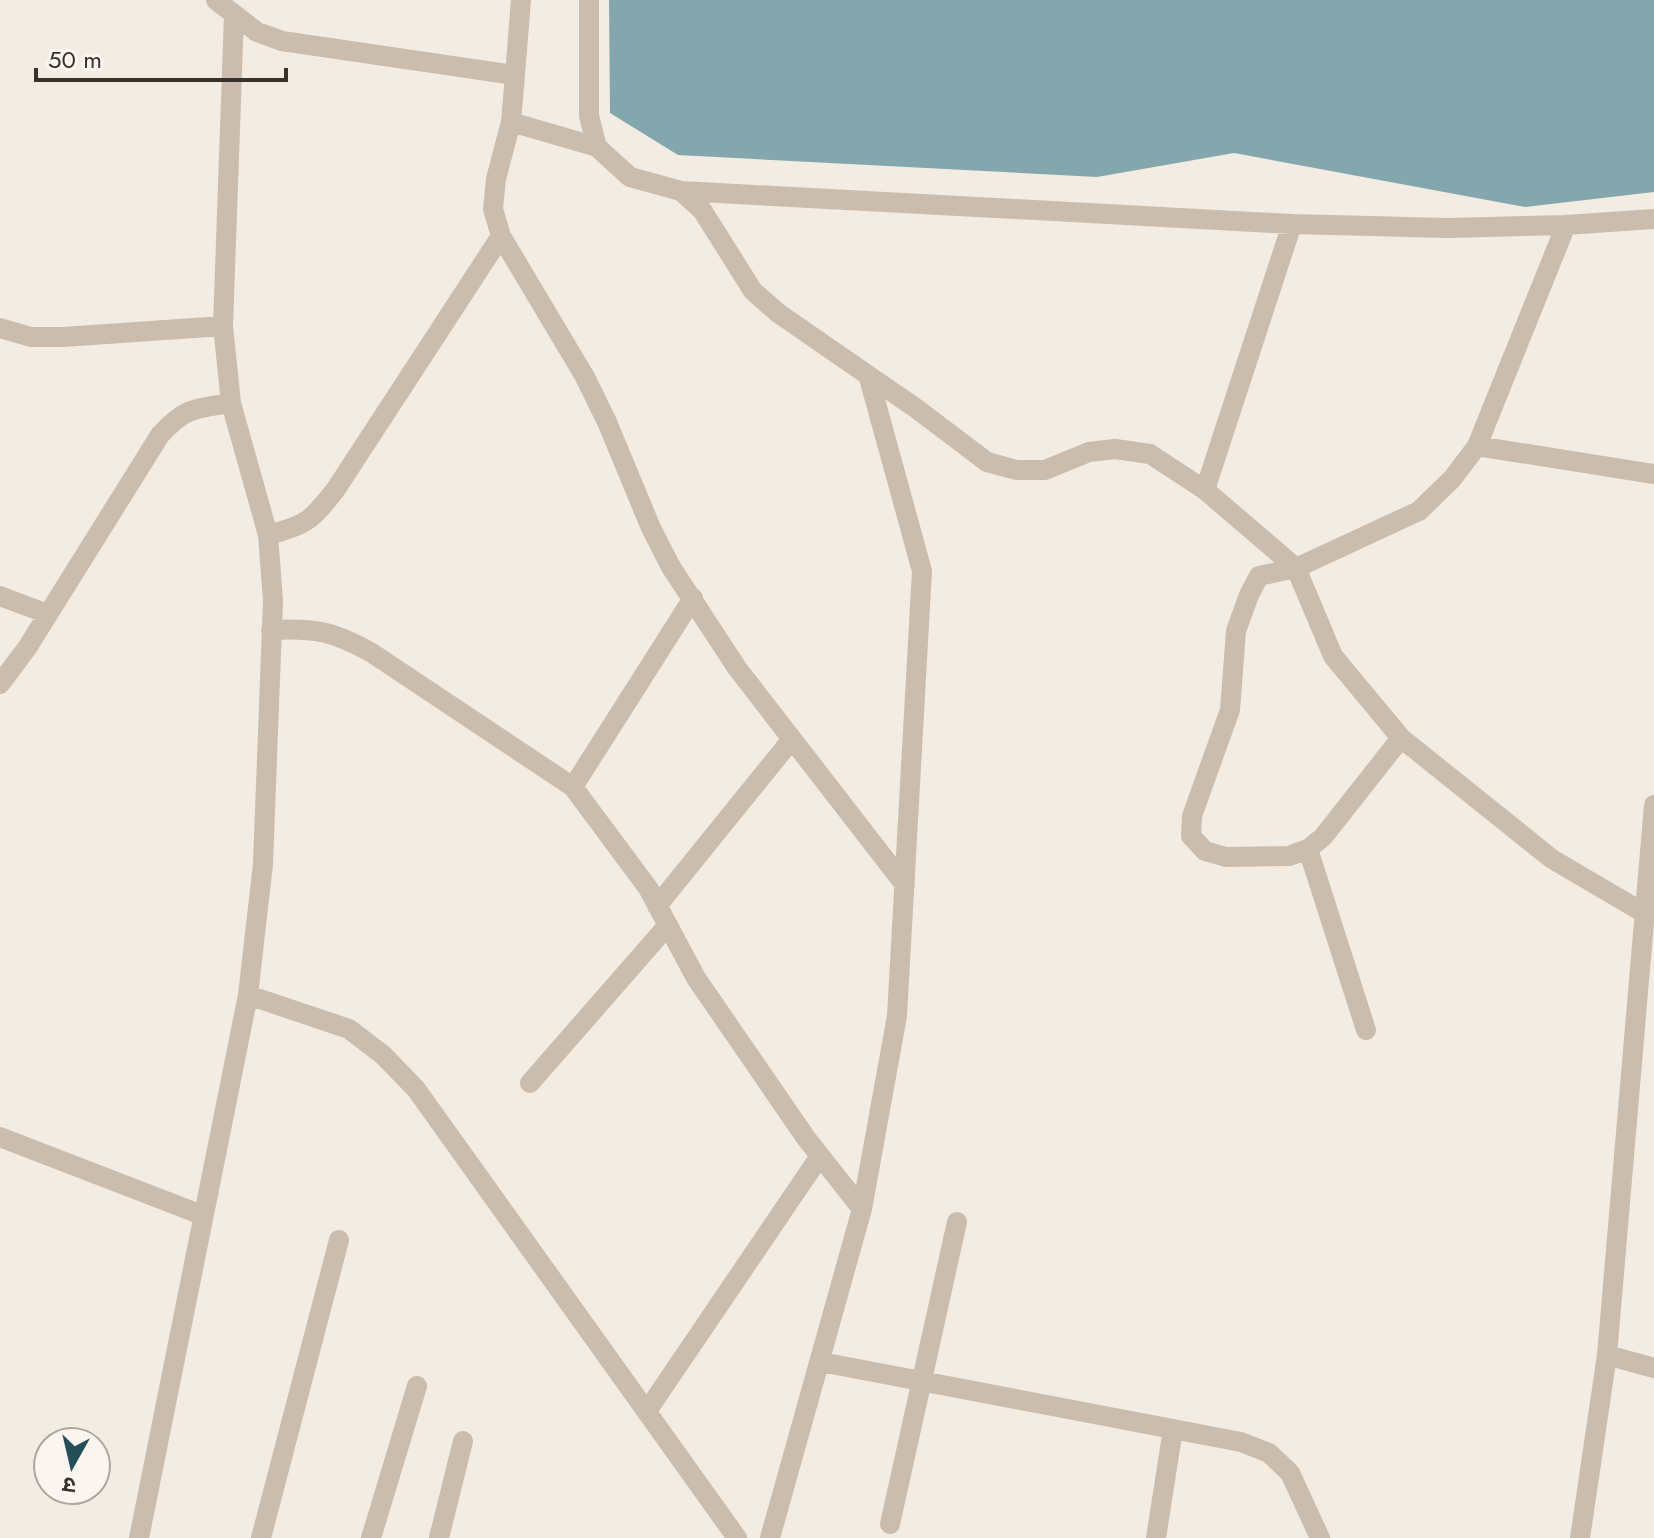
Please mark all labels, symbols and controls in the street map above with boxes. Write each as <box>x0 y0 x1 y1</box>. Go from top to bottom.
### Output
scale bar <box>36 32 286 82</box>
text: 50 m <box>48 42 102 77</box>
north arrow <box>32 1426 112 1506</box>
text: उ <box>60 1469 78 1503</box>

